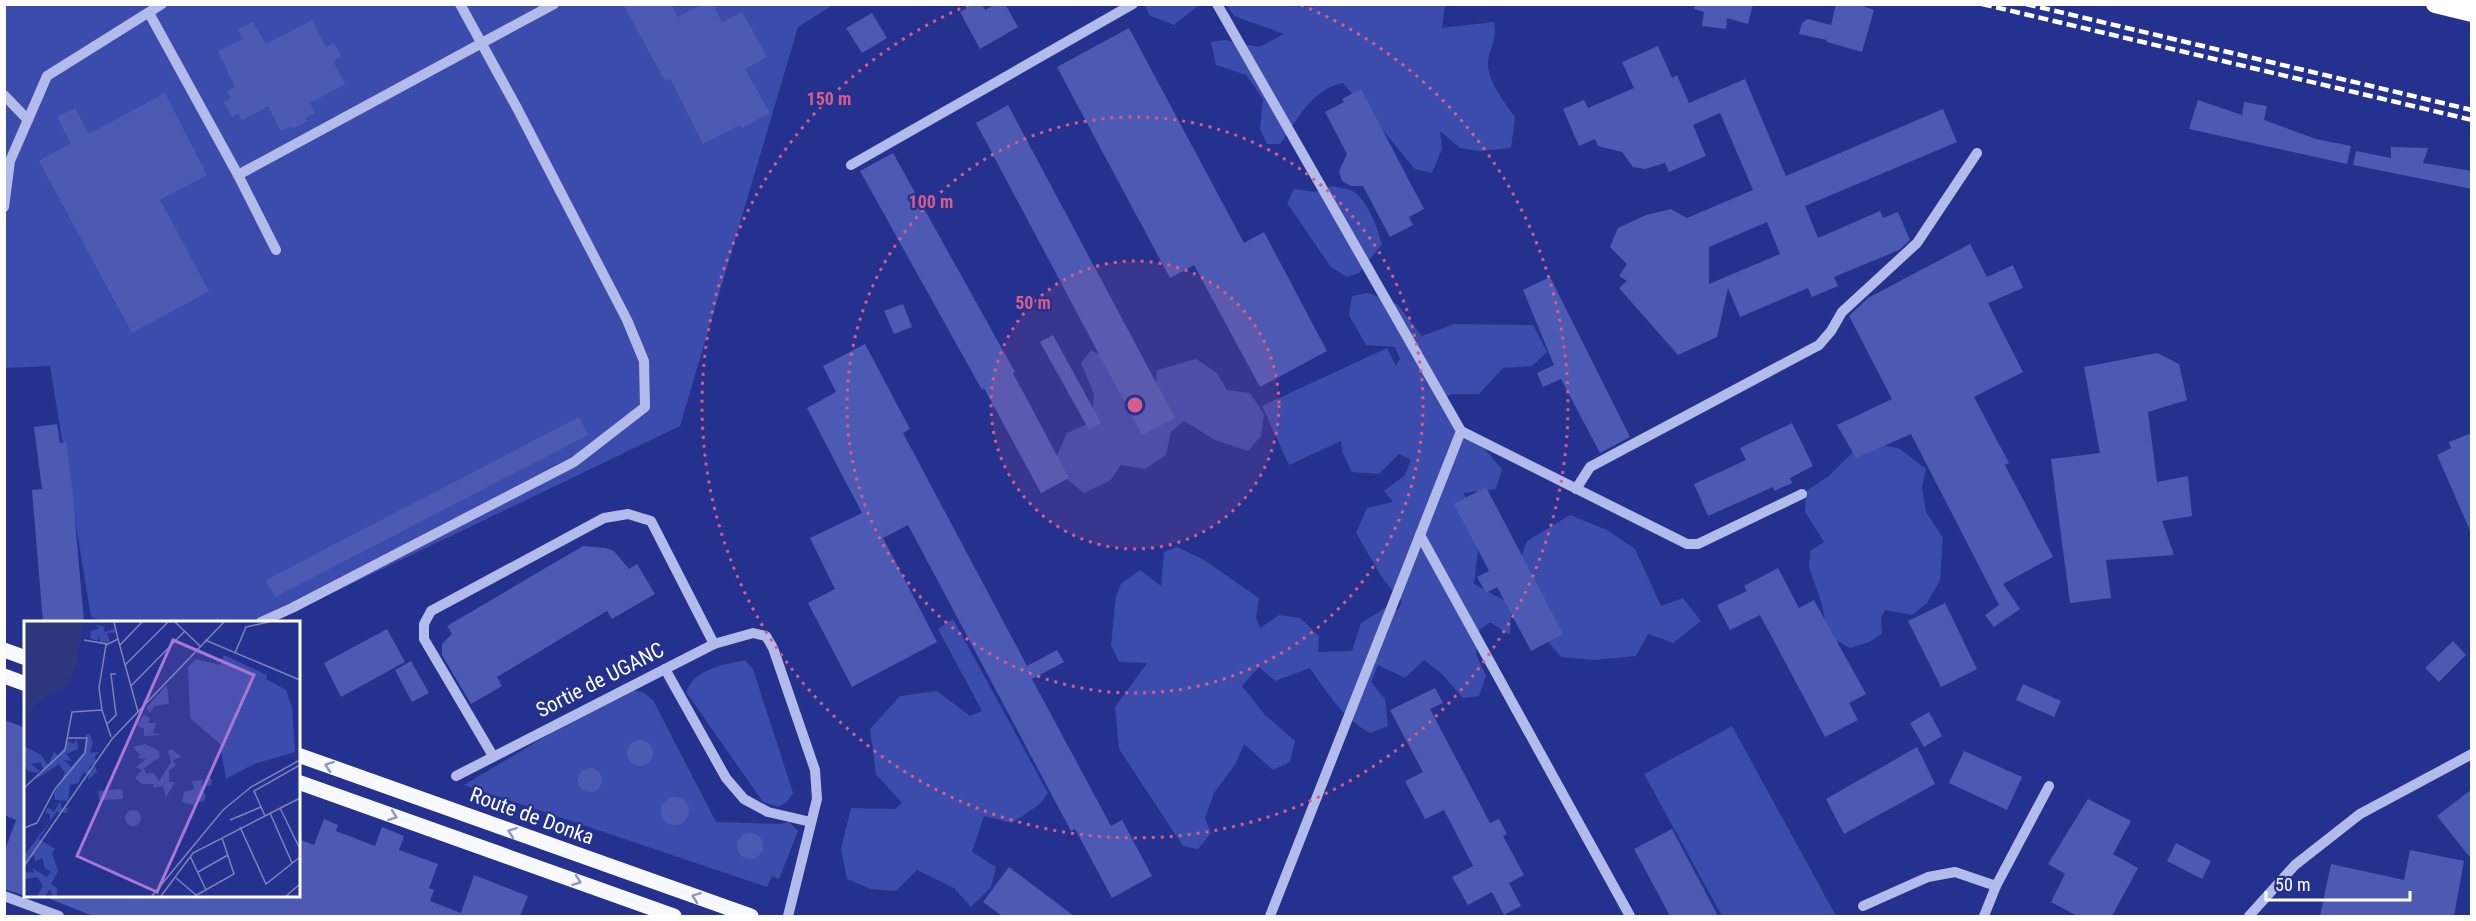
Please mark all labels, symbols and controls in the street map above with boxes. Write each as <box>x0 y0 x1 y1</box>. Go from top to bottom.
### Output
text: 150 m <box>807 88 851 109</box>
text: 100 m <box>909 191 953 212</box>
text: 50 m <box>1015 292 1051 313</box>
centre of rings <box>1125 395 1145 415</box>
inset map <box>24 621 300 897</box>
street label: Sortie de UGANC <box>532 637 668 723</box>
one-way arrow <box>324 761 335 774</box>
street label: Route de Donka <box>467 782 597 850</box>
one-way arrow <box>387 808 398 821</box>
one-way arrow <box>508 826 518 839</box>
scale bar <box>2266 864 2410 902</box>
one-way arrow <box>571 874 582 886</box>
text: 50 m <box>2275 874 2310 895</box>
one-way arrow <box>691 891 702 904</box>

